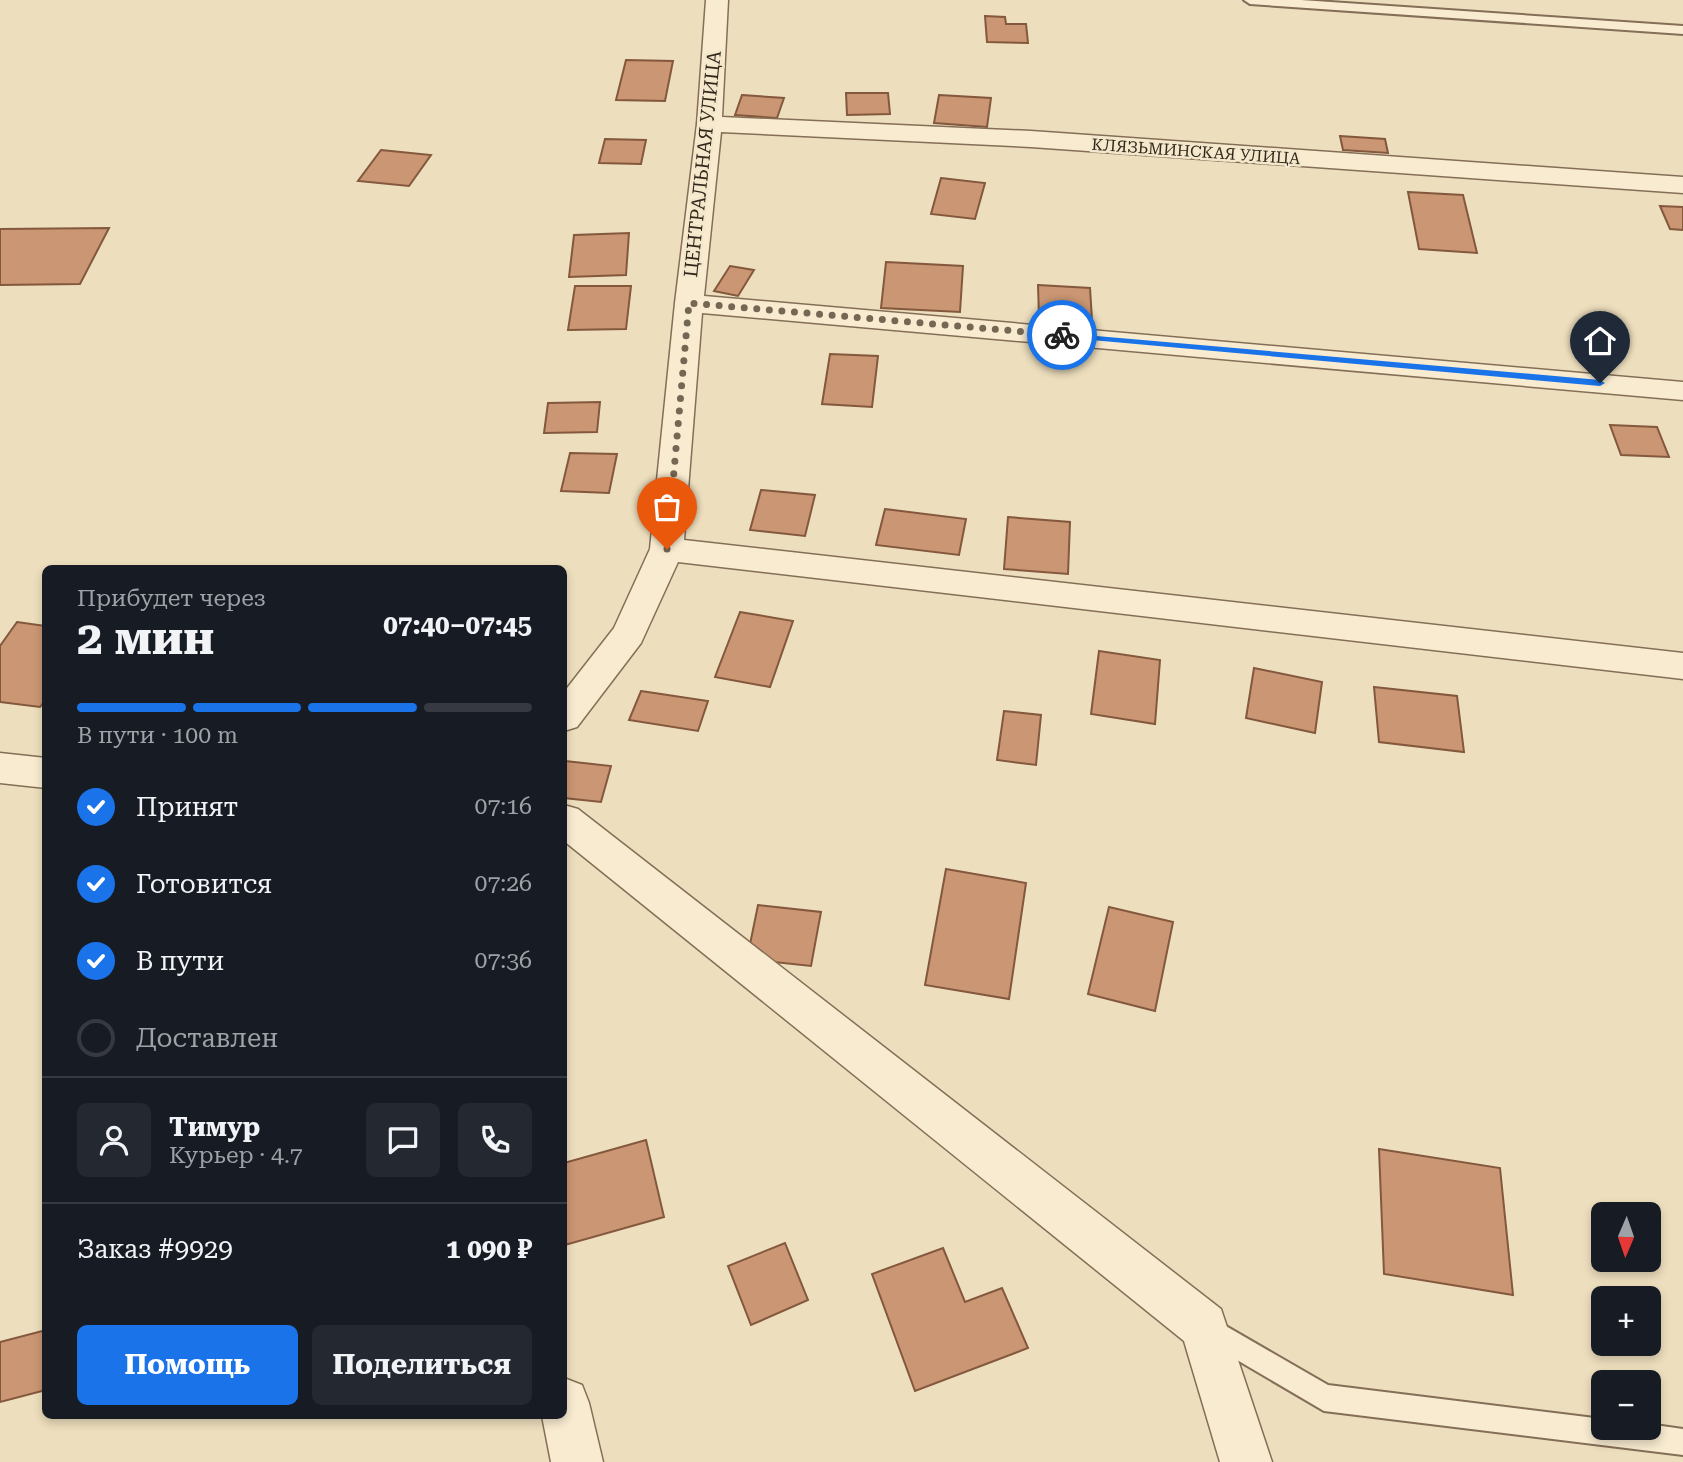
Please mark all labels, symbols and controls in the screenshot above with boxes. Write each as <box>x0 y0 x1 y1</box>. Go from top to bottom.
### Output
street label: ЦЕНТРАЛЬНАЯ УЛИЦА <box>679 49 726 279</box>
street label: КЛЯЗЬМИНСКАЯ УЛИЦА <box>1091 135 1302 168</box>
courier <box>1027 300 1097 370</box>
pin <box>1570 311 1630 383</box>
icon: bike <box>1043 316 1081 354</box>
icon: home <box>1581 322 1619 360</box>
pin <box>637 477 697 549</box>
icon: bag <box>648 488 686 526</box>
text: Прибудет через <box>77 585 266 612</box>
text: 07:40–07:45 <box>383 610 532 640</box>
text: 2 мин <box>77 611 214 665</box>
text: В пути · 100 m <box>77 722 238 749</box>
icon: check <box>77 788 115 826</box>
text: Принят <box>136 792 238 822</box>
text: 07:16 <box>475 793 532 820</box>
icon: check <box>77 865 115 903</box>
text: Готовится <box>136 869 272 899</box>
text: 07:26 <box>475 870 532 897</box>
icon: check <box>77 942 115 980</box>
text: В пути <box>136 946 224 976</box>
text: 07:36 <box>475 947 532 974</box>
text: Доставлен <box>136 1023 278 1053</box>
button: person <box>77 1103 151 1177</box>
button: chat <box>366 1103 440 1177</box>
button: phone <box>458 1103 532 1177</box>
text: Тимур <box>169 1112 260 1142</box>
text: Курьер · 4.7 <box>169 1142 303 1169</box>
north arrow <box>1591 1202 1661 1272</box>
map controls <box>1591 1202 1661 1440</box>
text: Заказ #9929 <box>77 1234 233 1264</box>
text: 1 090 ₽ <box>446 1234 532 1264</box>
button: + <box>1591 1286 1661 1356</box>
button: Помощь <box>77 1325 298 1405</box>
button: Поделиться <box>312 1325 532 1405</box>
button: − <box>1591 1370 1661 1440</box>

